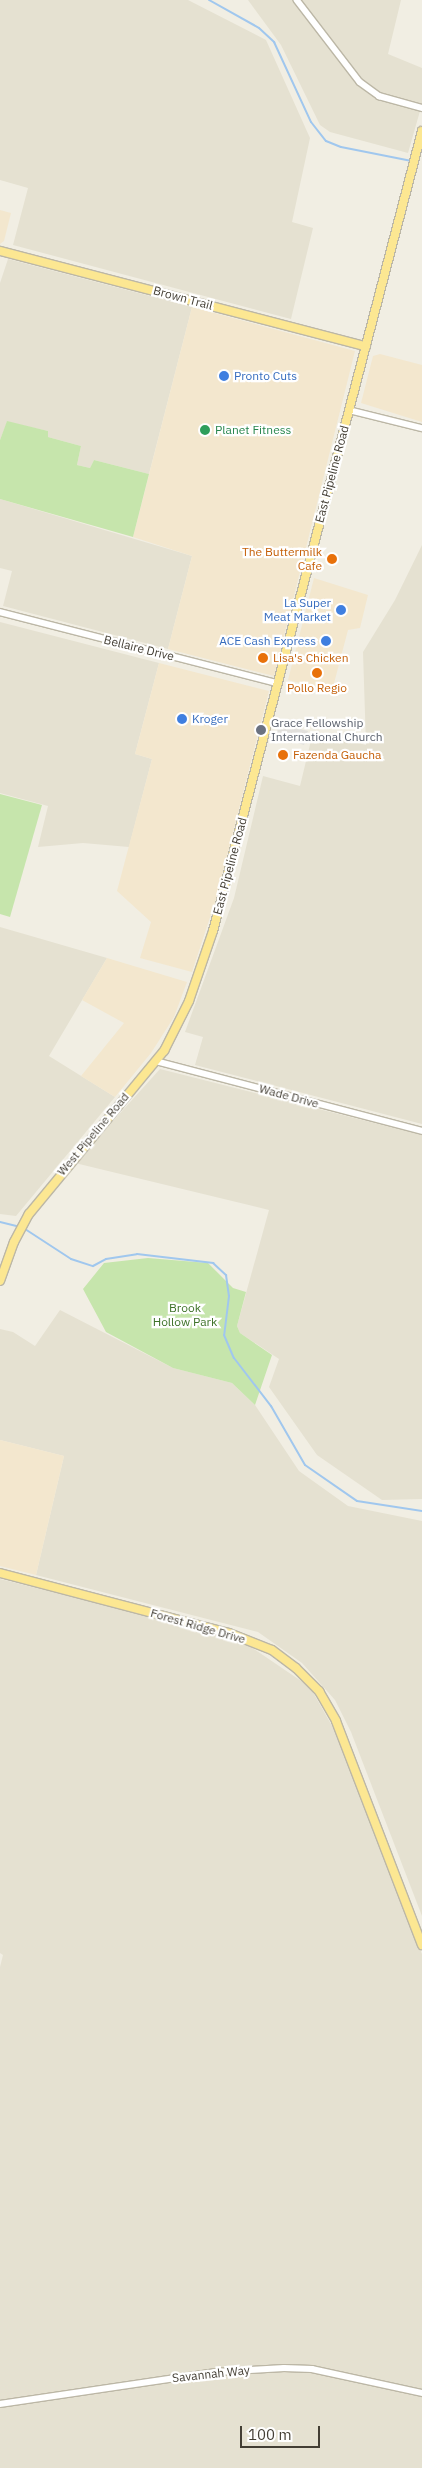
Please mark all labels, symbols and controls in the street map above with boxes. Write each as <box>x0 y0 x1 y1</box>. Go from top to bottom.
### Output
street label: Brown Trail <box>152 283 214 313</box>
place label: Pronto Cuts <box>234 369 297 383</box>
marker: Pronto Cuts <box>218 370 230 382</box>
place label: Planet Fitness <box>215 423 291 437</box>
marker: Planet Fitness <box>199 424 211 436</box>
street label: East Pipeline Road <box>312 424 352 524</box>
place label: The Buttermilk Cafe <box>242 545 322 573</box>
marker: The Buttermilk Cafe <box>326 553 338 565</box>
place label: La Super Meat Market <box>264 596 331 624</box>
marker: La Super Meat Market <box>335 604 347 616</box>
street label: Bellaire Drive <box>102 632 176 664</box>
place label: ACE Cash Express <box>219 634 316 648</box>
marker: ACE Cash Express <box>320 635 332 647</box>
place label: Lisa's Chicken <box>273 651 348 665</box>
marker: Lisa's Chicken <box>257 652 269 664</box>
marker: Pollo Regio <box>311 667 323 679</box>
place label: Pollo Regio <box>287 681 347 695</box>
place label: Kroger <box>192 712 228 726</box>
marker: Kroger <box>176 713 188 725</box>
place label: Grace Fellowship International Church <box>271 716 383 744</box>
marker: Grace Fellowship International Church <box>255 724 267 736</box>
place label: Fazenda Gaucha <box>293 748 382 762</box>
marker: Fazenda Gaucha <box>277 749 289 761</box>
street label: East Pipeline Road <box>210 816 250 916</box>
street label: Wade Drive <box>258 1081 320 1111</box>
street label: West Pipeline Road <box>54 1090 132 1178</box>
park label: Brook Hollow Park <box>153 1301 217 1329</box>
street label: Forest Ridge Drive <box>149 1606 247 1646</box>
street label: Savannah Way <box>171 2363 251 2385</box>
scale bar <box>242 2416 322 2448</box>
text: 100 m <box>248 2425 292 2444</box>

